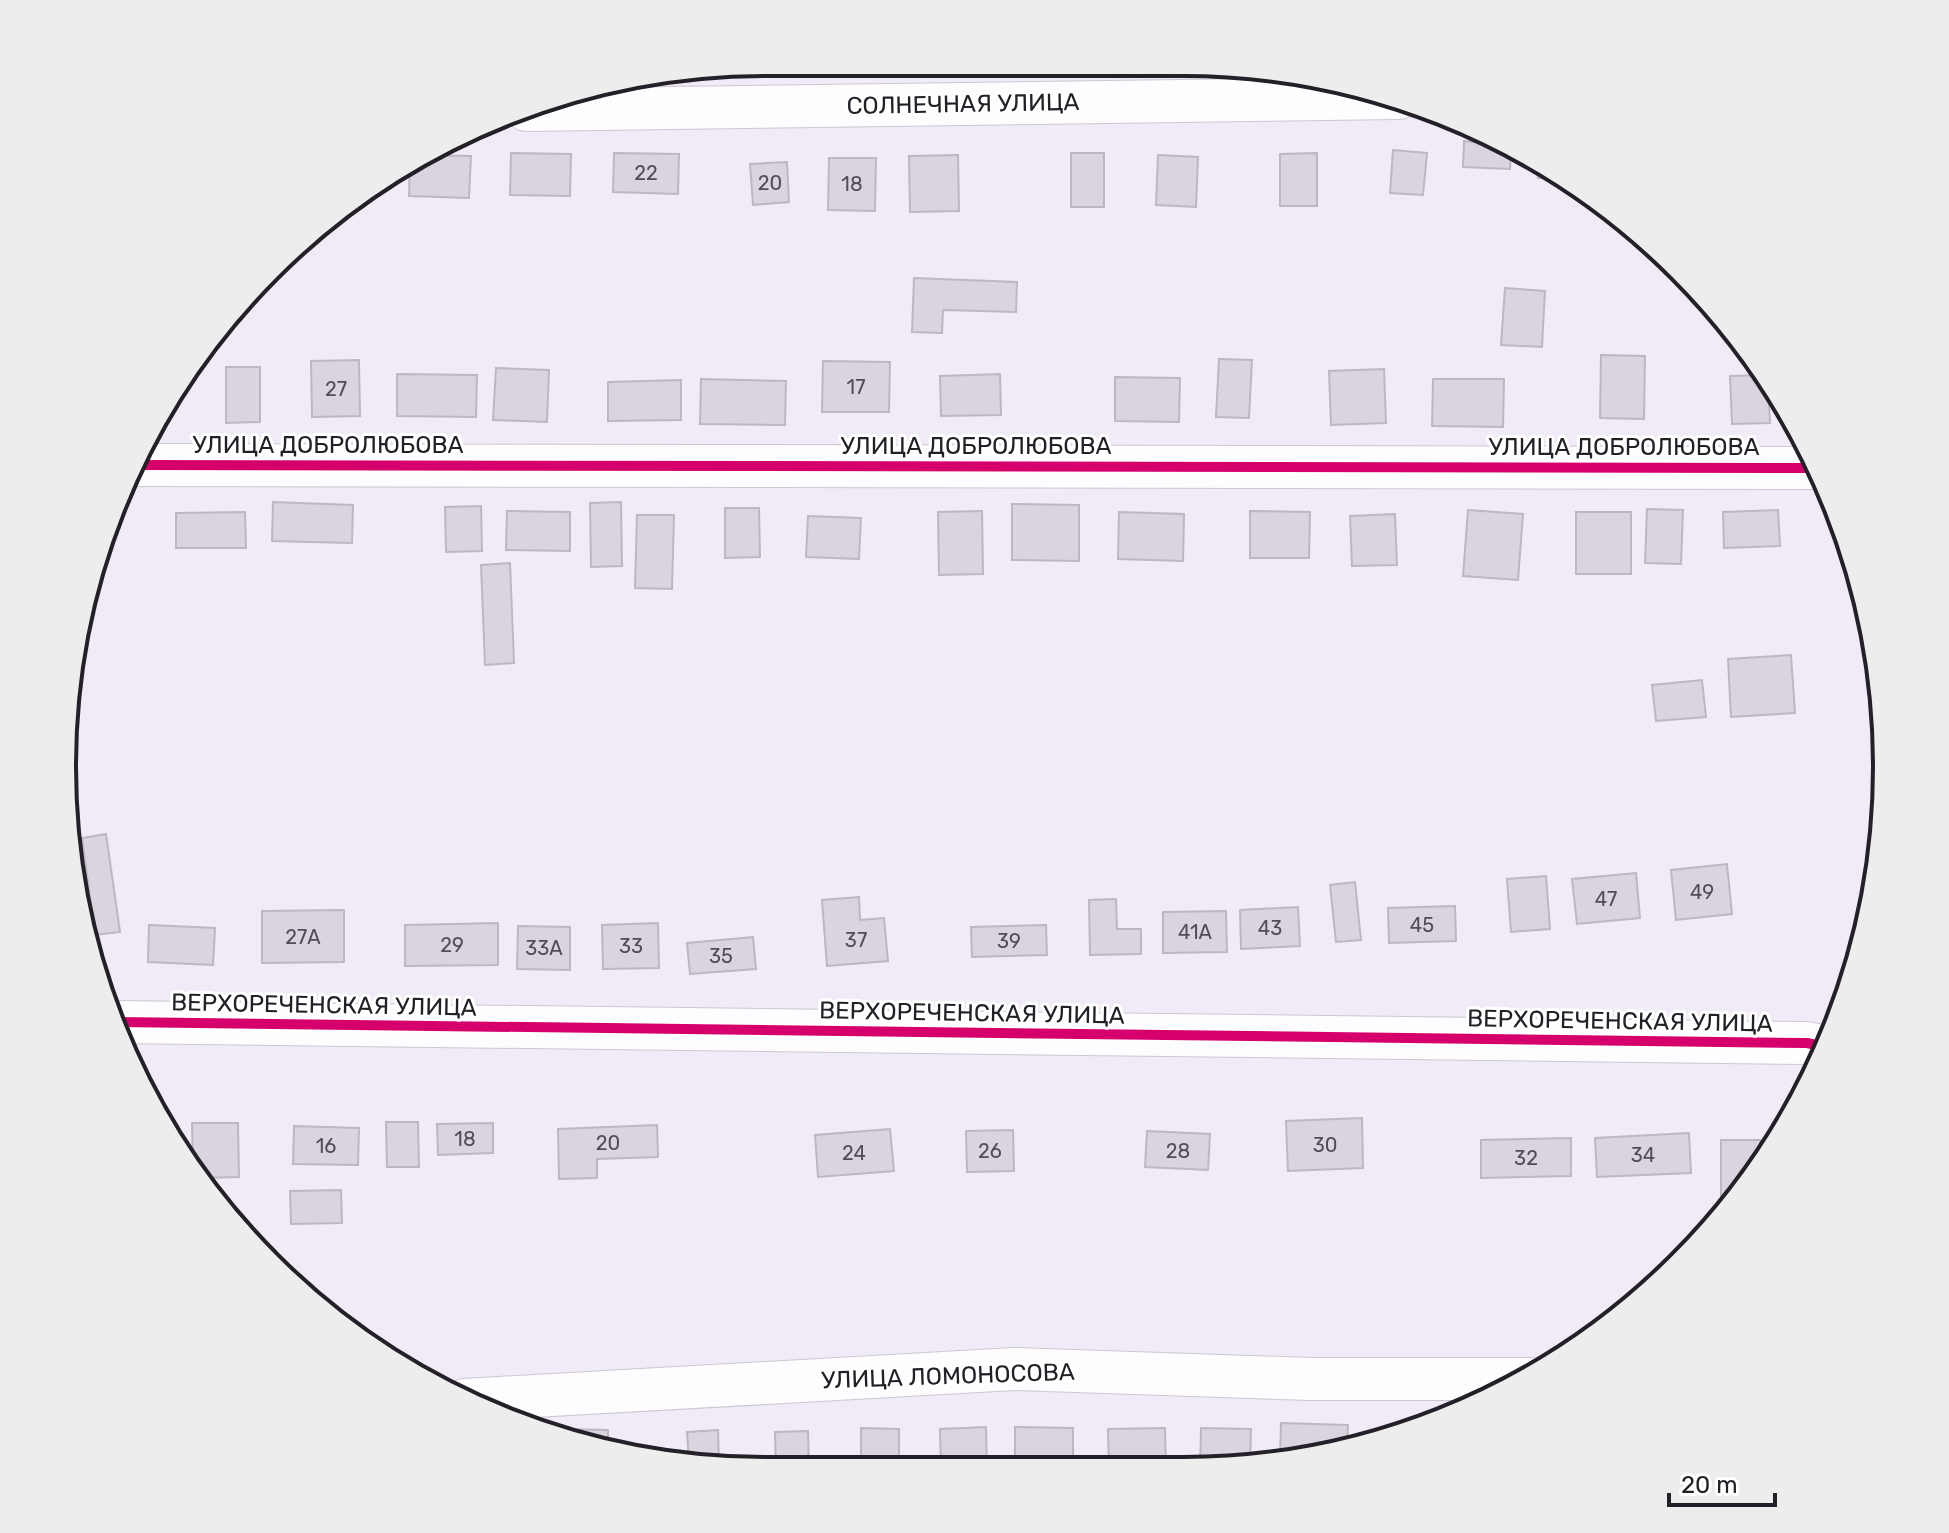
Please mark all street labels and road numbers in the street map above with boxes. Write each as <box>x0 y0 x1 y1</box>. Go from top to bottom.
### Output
street label: СОЛНЕЧНАЯ УЛИЦА <box>846 88 1080 120</box>
street label: УЛИЦА ДОБРОЛЮБОВА <box>192 431 464 459</box>
street label: УЛИЦА ДОБРОЛЮБОВА <box>840 432 1112 460</box>
street label: УЛИЦА ДОБРОЛЮБОВА <box>1488 433 1760 461</box>
street label: ВЕРХОРЕЧЕНСКАЯ УЛИЦА <box>171 988 477 1022</box>
street label: ВЕРХОРЕЧЕНСКАЯ УЛИЦА <box>819 996 1125 1030</box>
street label: ВЕРХОРЕЧЕНСКАЯ УЛИЦА <box>1467 1004 1773 1038</box>
street label: УЛИЦА ЛОМОНОСОВА <box>821 1358 1075 1394</box>

